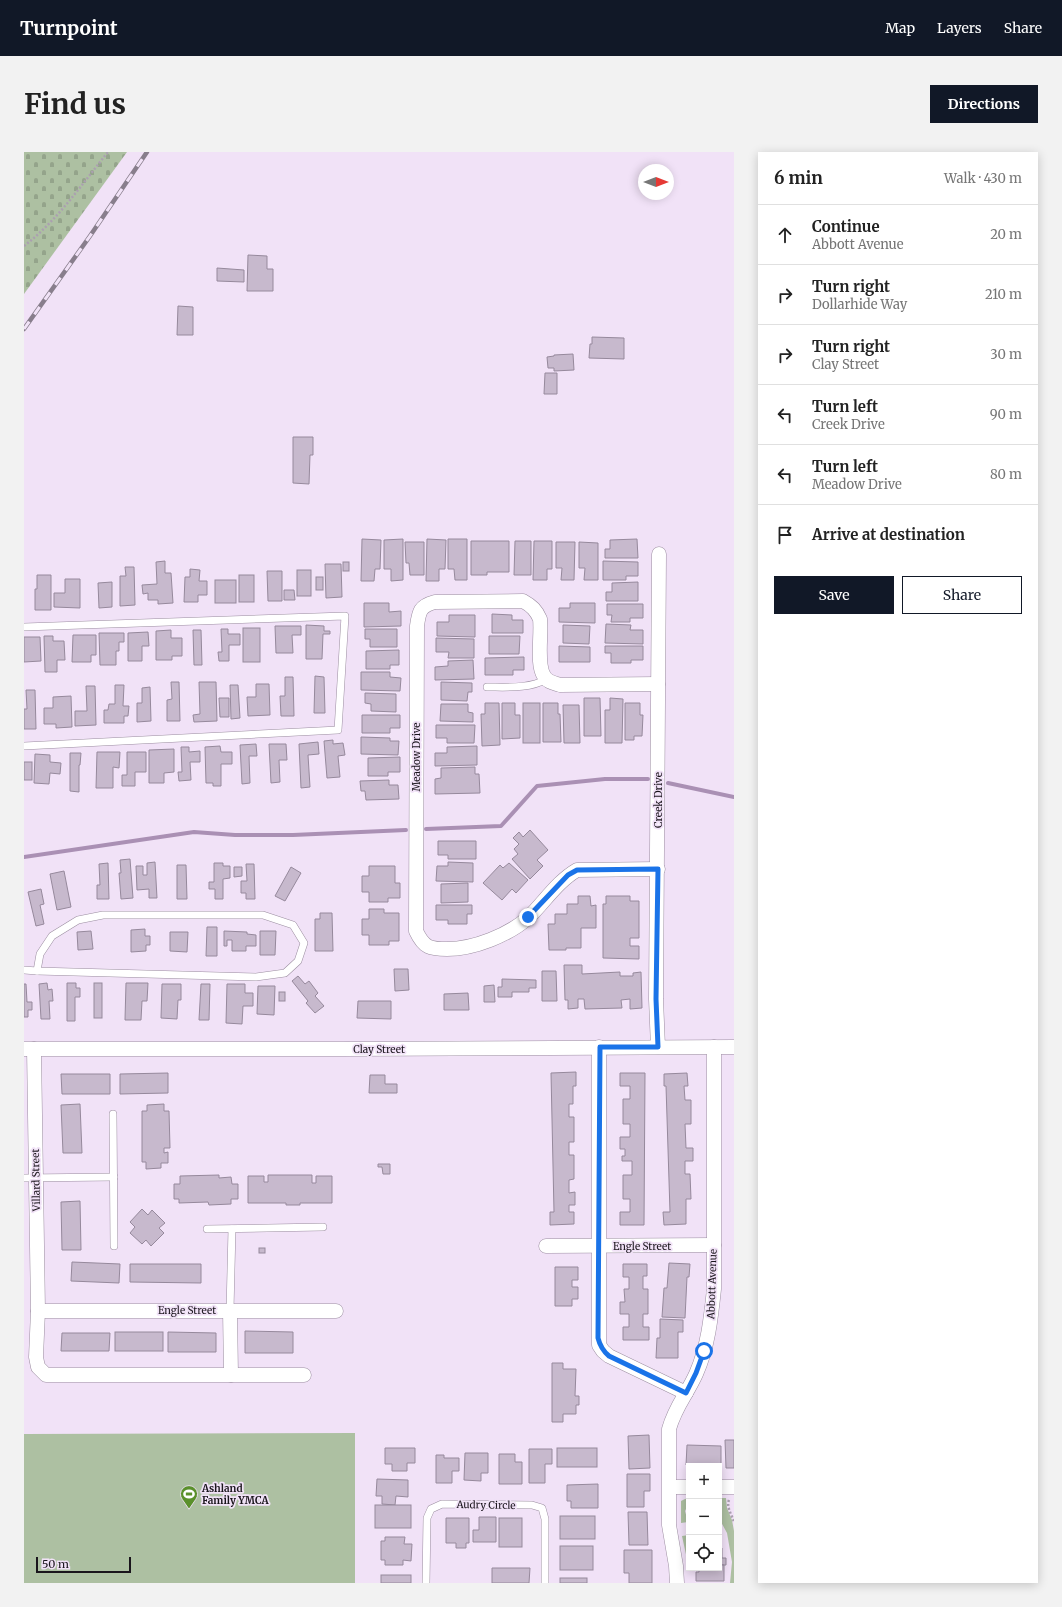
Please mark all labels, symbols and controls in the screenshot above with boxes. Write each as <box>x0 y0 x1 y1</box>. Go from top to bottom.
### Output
text: Turnpoint <box>20 16 118 40</box>
text: Map <box>885 19 915 37</box>
text: Layers <box>937 19 982 37</box>
text: Share <box>1004 19 1042 37</box>
button: Directions <box>930 85 1038 123</box>
text: Find us <box>24 86 126 122</box>
north arrow <box>638 164 674 200</box>
text: 6 min <box>774 167 823 189</box>
text: Walk · 430 m <box>944 170 1022 187</box>
text: Continue <box>812 217 880 236</box>
icon: ahead <box>774 224 796 246</box>
text: 20 m <box>990 226 1022 243</box>
text: Abbott Avenue <box>812 236 903 253</box>
text: Turn right <box>812 277 890 296</box>
icon: right <box>774 284 796 306</box>
text: 210 m <box>985 286 1022 303</box>
text: Dollarhide Way <box>812 296 907 313</box>
text: Turn right <box>812 337 890 356</box>
icon: right <box>774 344 796 366</box>
text: 30 m <box>990 346 1022 363</box>
text: Clay Street <box>812 356 879 373</box>
text: Turn left <box>812 397 878 416</box>
icon: left <box>774 404 796 426</box>
text: 90 m <box>990 406 1022 423</box>
text: Creek Drive <box>812 416 885 433</box>
text: Turn left <box>812 457 878 476</box>
icon: left <box>774 464 796 486</box>
text: 80 m <box>990 466 1022 483</box>
text: Meadow Drive <box>812 476 902 493</box>
icon: arrive <box>774 524 796 546</box>
text: Arrive at destination <box>812 525 965 544</box>
button: Save <box>774 576 894 614</box>
button: Share <box>902 576 1022 614</box>
street label: Meadow Drive <box>410 722 423 792</box>
street label: Creek Drive <box>652 772 665 828</box>
route end <box>519 908 537 926</box>
street label: Clay Street <box>353 1043 405 1056</box>
street label: Villard Street <box>29 1149 43 1212</box>
street label: Engle Street <box>613 1240 671 1253</box>
street label: Abbott Avenue <box>704 1249 720 1320</box>
street label: Engle Street <box>158 1304 216 1317</box>
route start <box>695 1342 713 1360</box>
map controls <box>686 1463 722 1571</box>
button: + <box>686 1463 722 1499</box>
place label: Ashland Family YMCA <box>201 1482 270 1507</box>
sports icon: Ashland Family YMCA <box>179 1484 199 1509</box>
street label: Audry Circle <box>455 1498 516 1512</box>
button: − <box>686 1499 722 1535</box>
button: locate <box>686 1535 722 1571</box>
scale bar <box>36 1555 131 1574</box>
text: 50 m <box>42 1557 69 1571</box>

